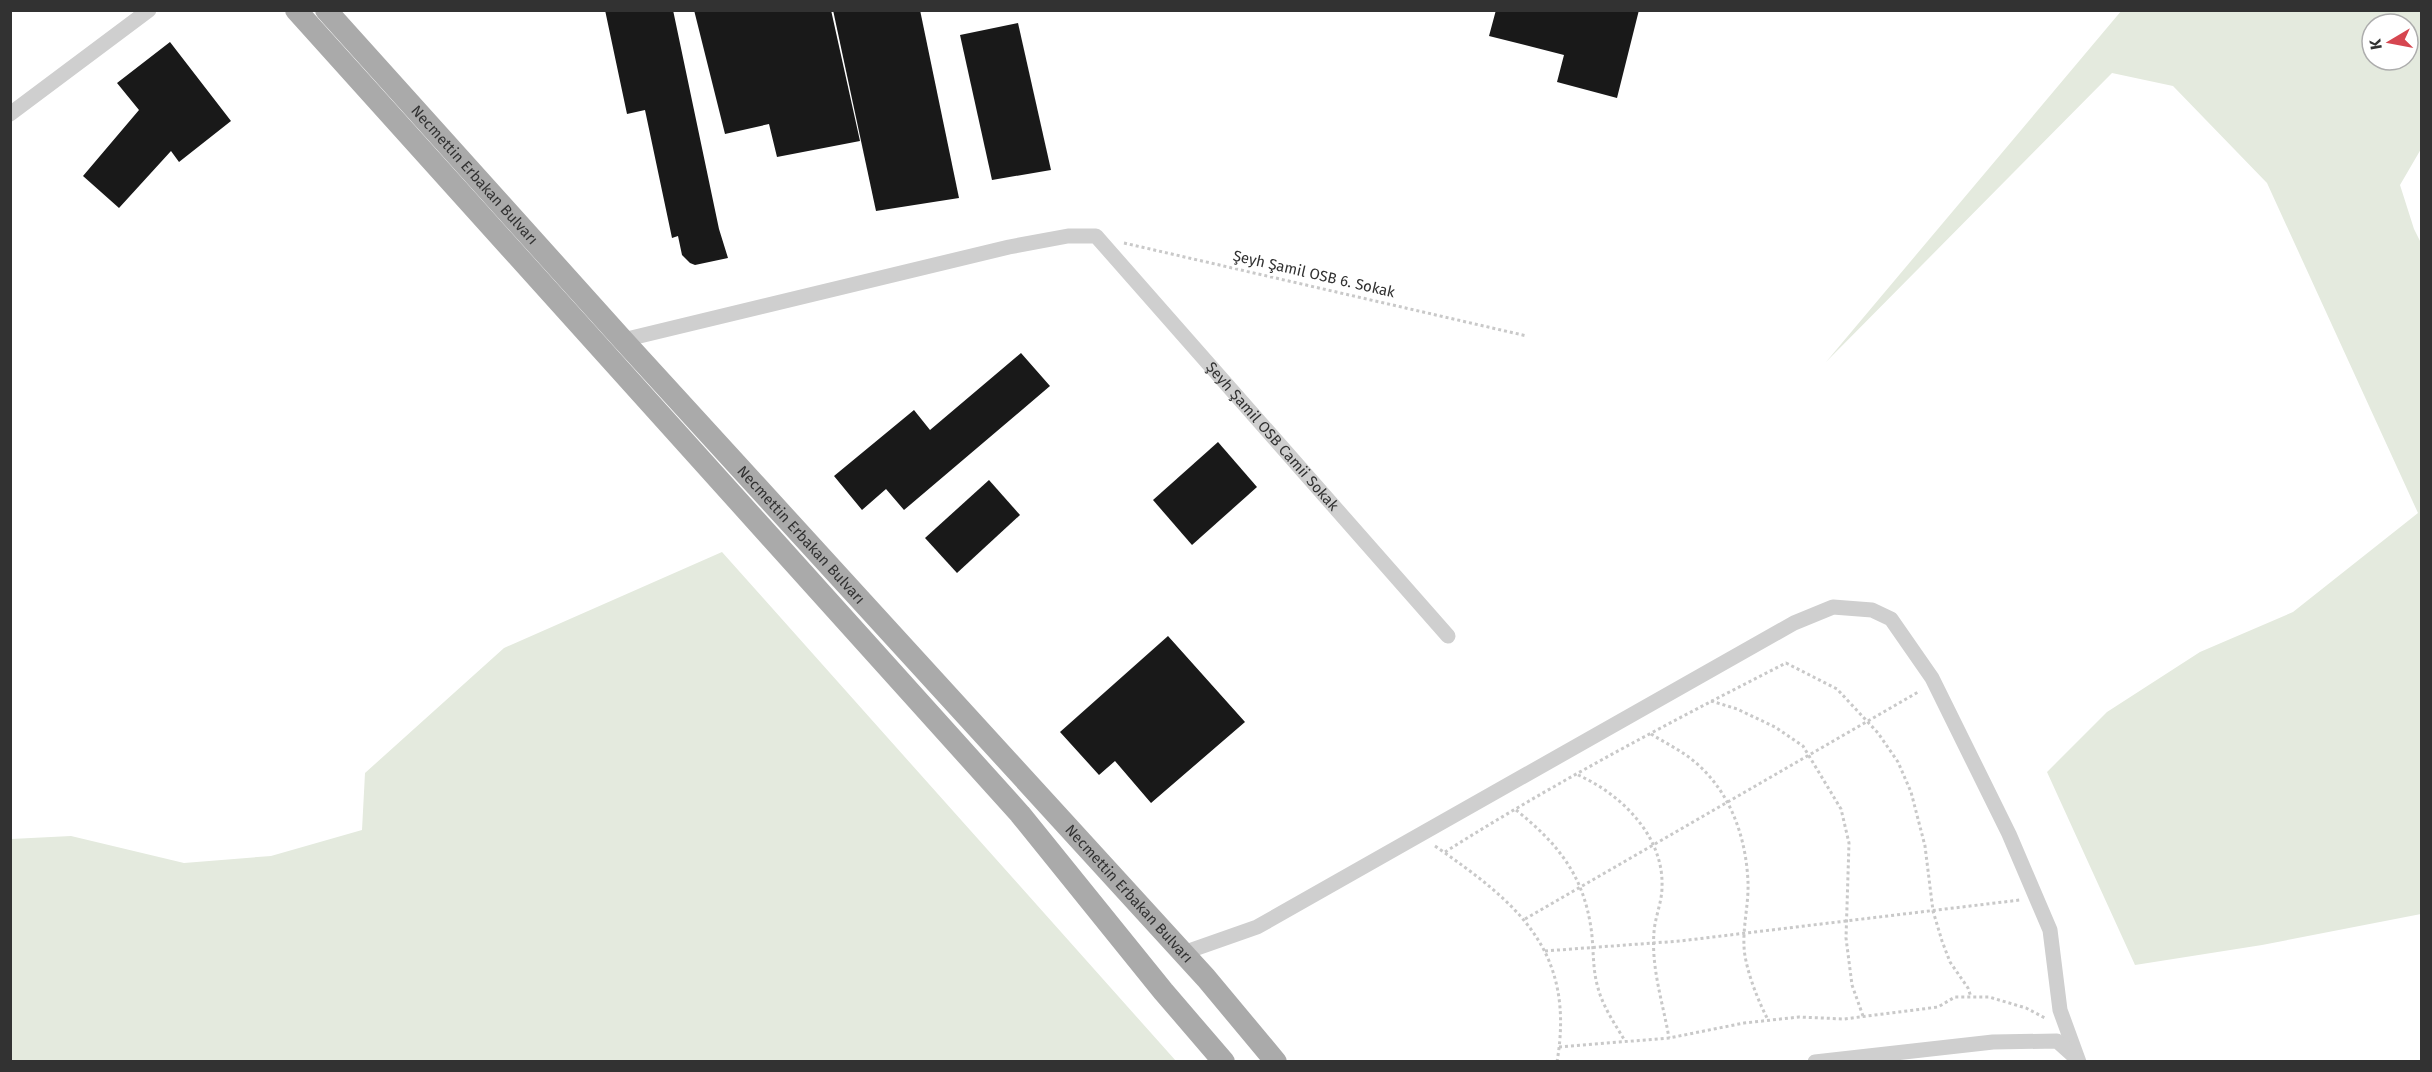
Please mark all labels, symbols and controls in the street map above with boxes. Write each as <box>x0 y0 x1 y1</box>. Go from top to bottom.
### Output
north arrow <box>2360 12 2420 72</box>
text: K <box>2365 37 2386 51</box>
street label: Necmettin Erbakan Bulvarı <box>407 102 542 248</box>
street label: Şeyh Şamil OSB 6. Sokak <box>1231 247 1397 301</box>
street label: Şeyh Şamil OSB Camii Sokak <box>1202 358 1343 515</box>
street label: Necmettin Erbakan Bulvarı <box>733 462 869 608</box>
street label: Necmettin Erbakan Bulvarı <box>1061 821 1197 967</box>

